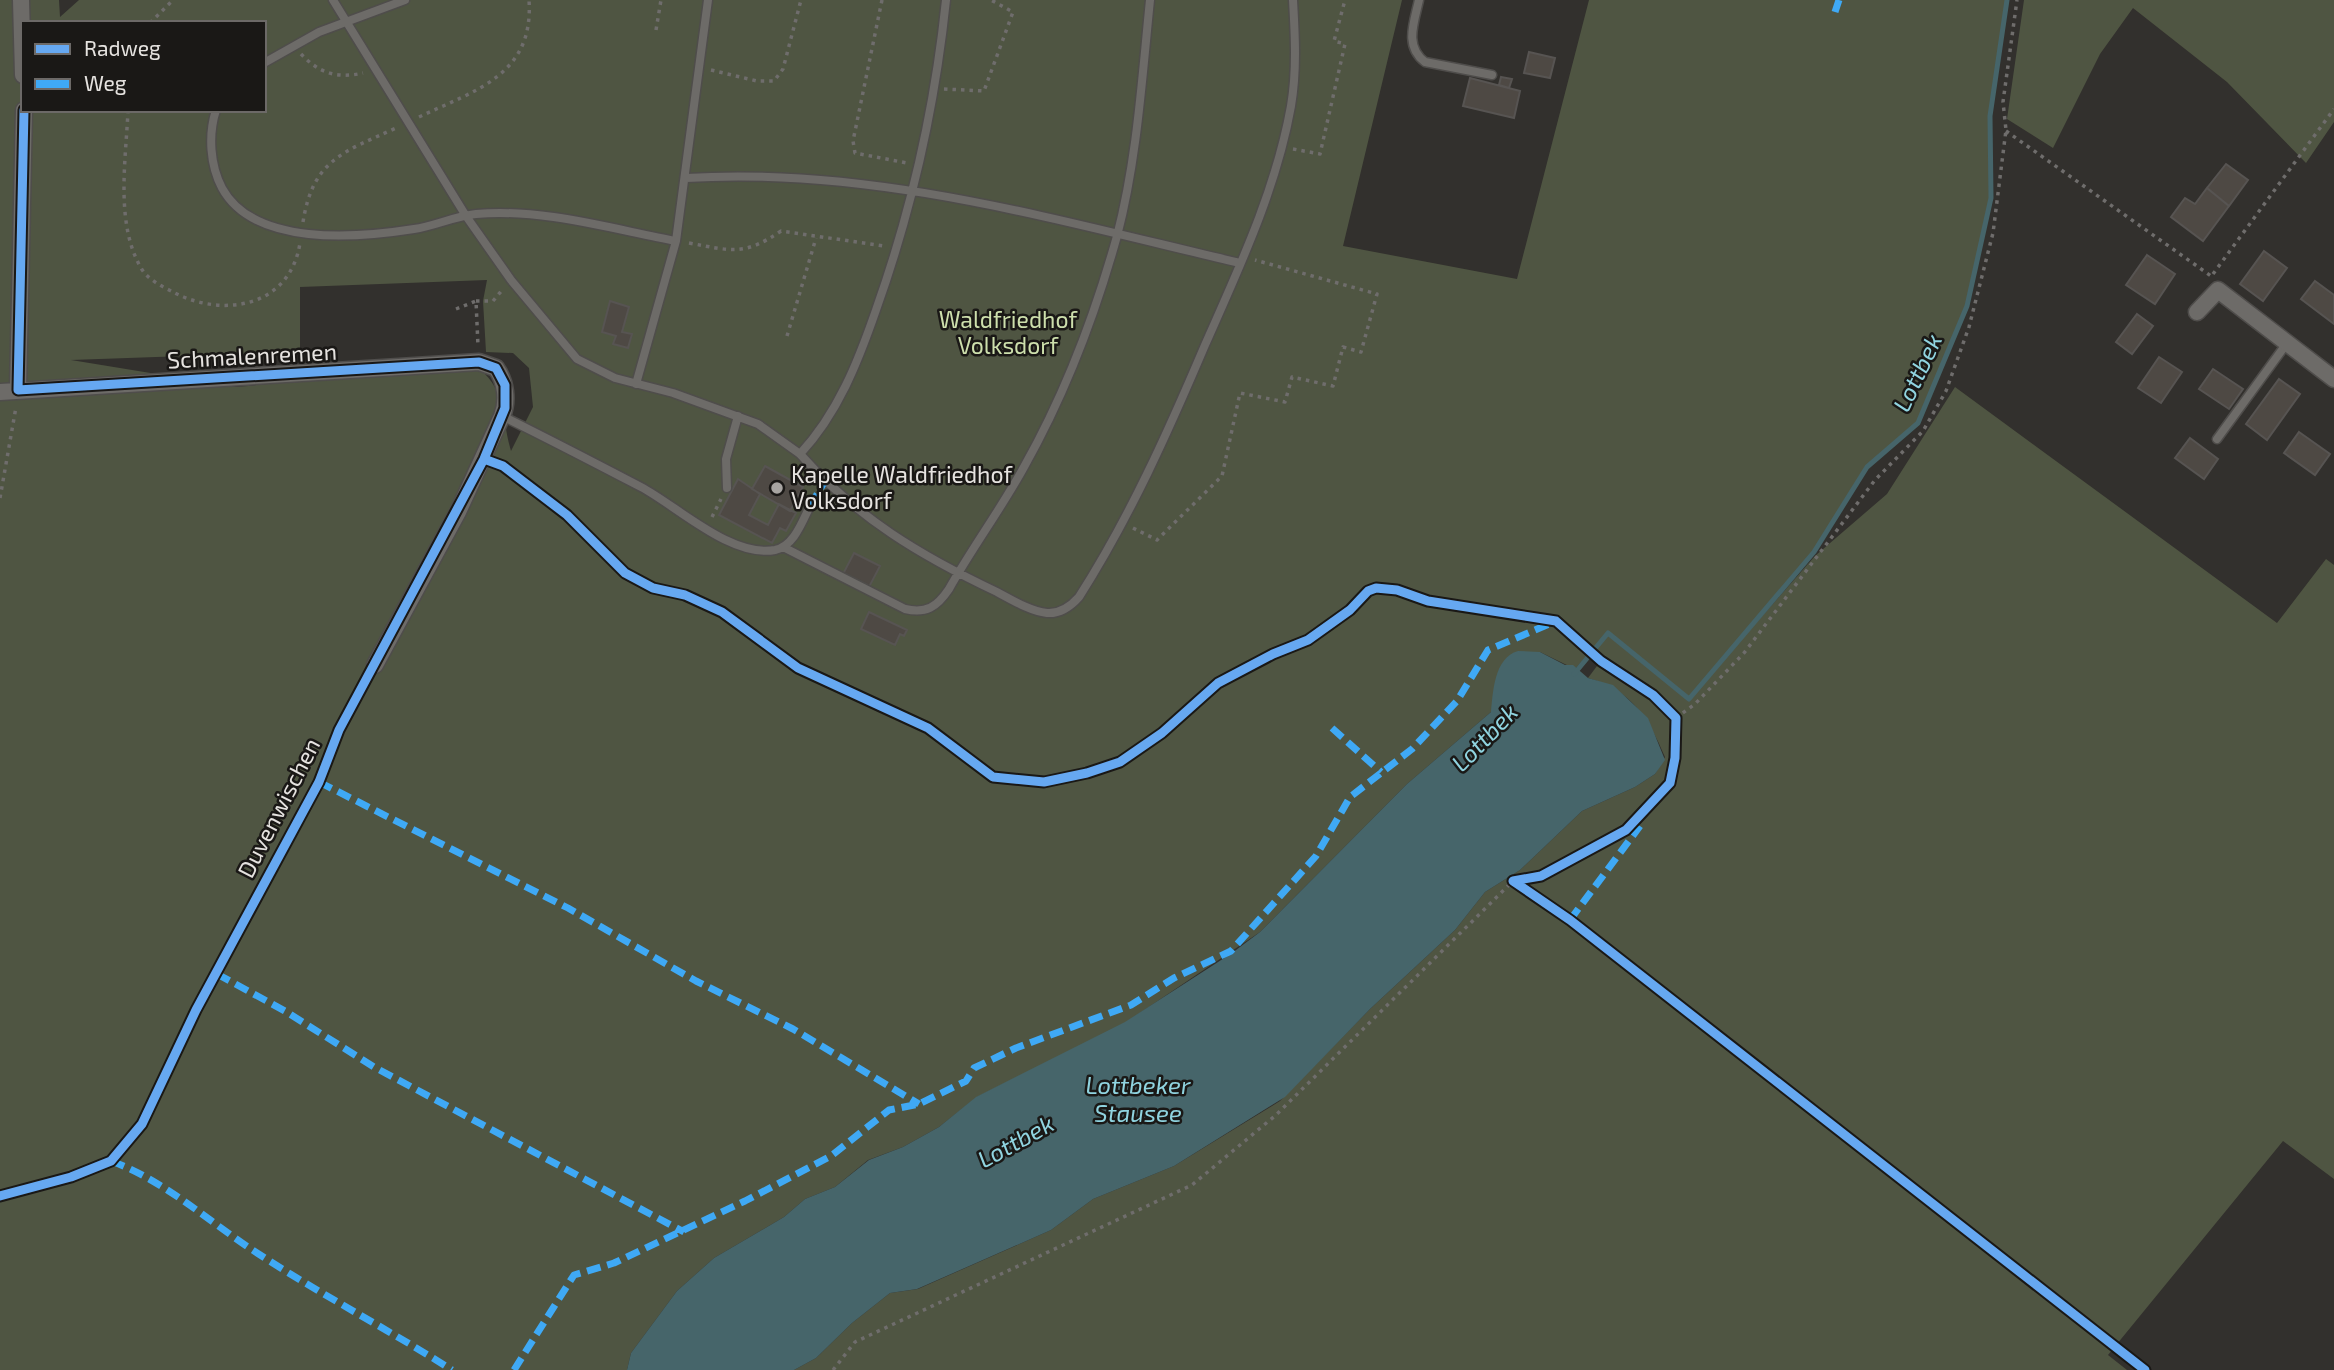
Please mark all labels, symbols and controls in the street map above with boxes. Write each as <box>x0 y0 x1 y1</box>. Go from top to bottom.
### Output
legend <box>21 21 266 112</box>
text: Radweg <box>84 35 161 60</box>
text: Weg <box>84 70 127 95</box>
park label: Waldfriedhof Volksdorf <box>939 305 1079 359</box>
water label: Lottbek <box>1886 329 1947 416</box>
street label: Schmalenremen <box>166 337 338 373</box>
place label: Kapelle Waldfriedhof Volksdorf <box>791 460 1014 514</box>
marker: Kapelle Waldfriedhof Volksdorf <box>769 480 785 496</box>
water label: Lottbek <box>1445 697 1523 777</box>
street label: Duvenwischen <box>231 733 325 882</box>
water label: Lottbeker Stausee <box>1086 1070 1191 1127</box>
water label: Lottbek <box>972 1108 1058 1173</box>

